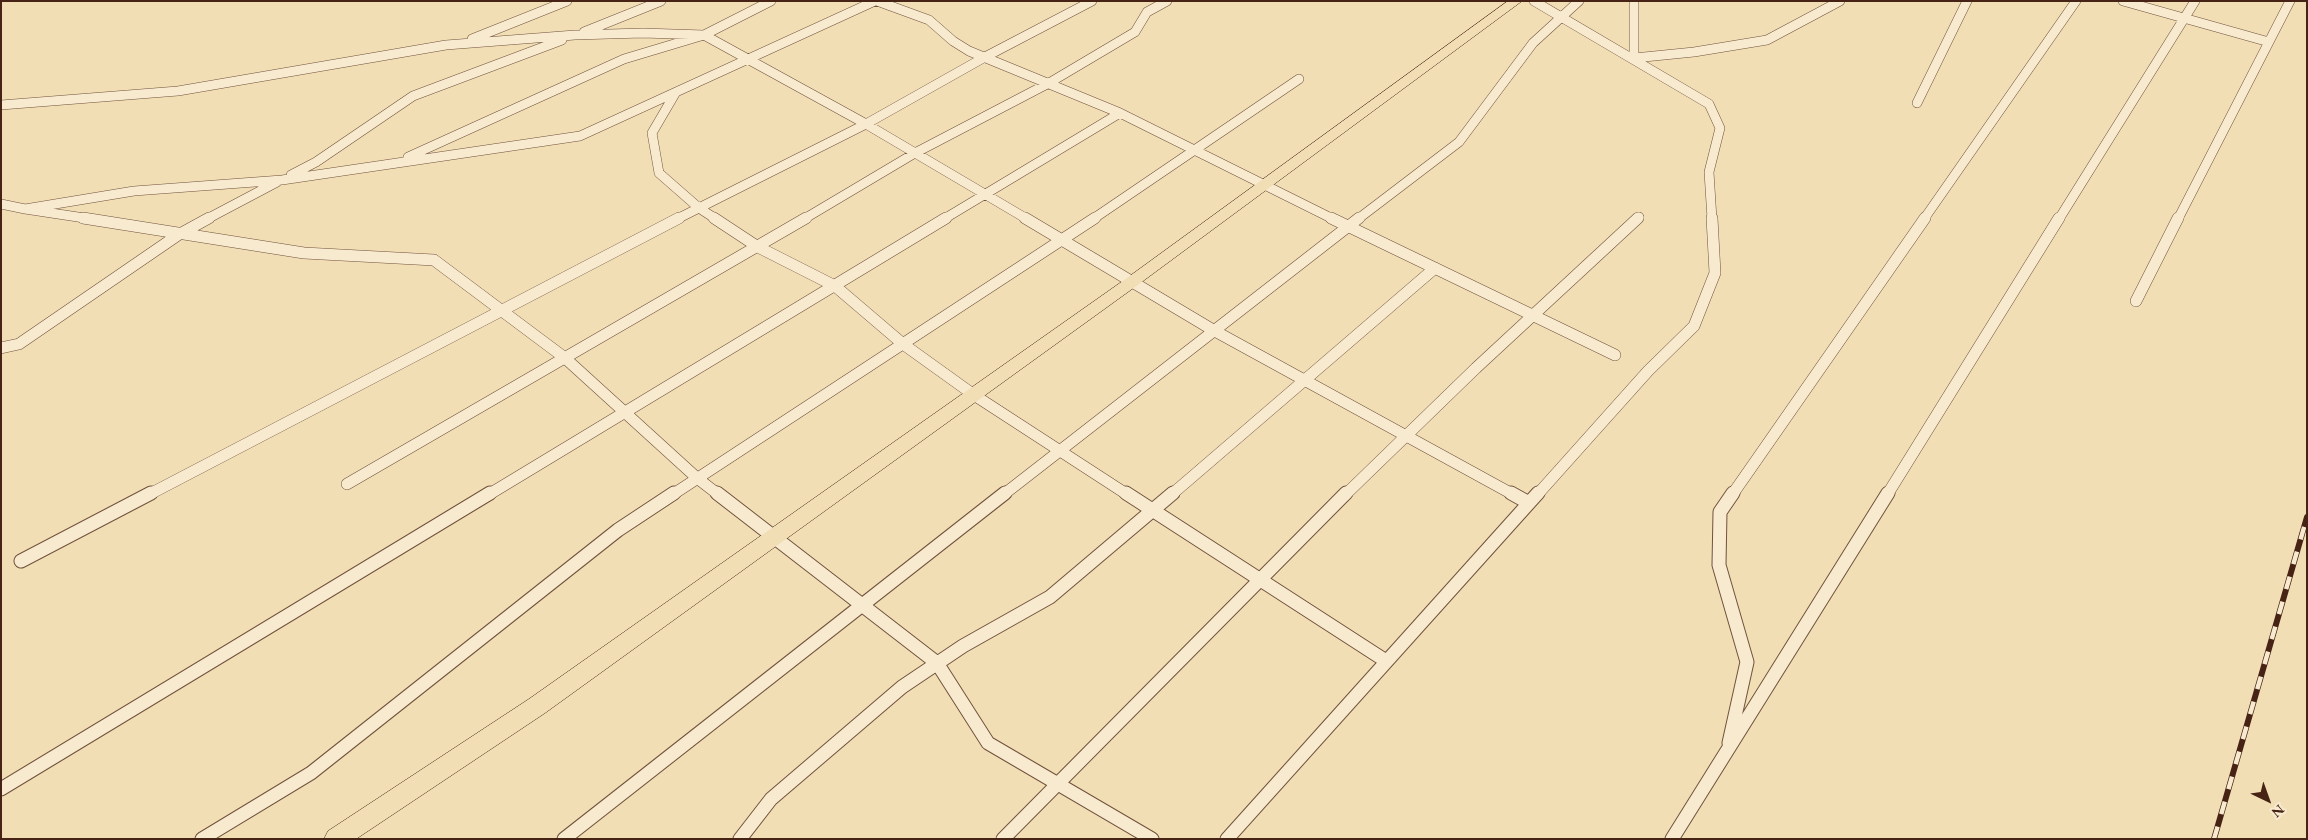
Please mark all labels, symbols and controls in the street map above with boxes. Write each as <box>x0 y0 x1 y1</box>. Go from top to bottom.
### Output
north arrow <box>2243 775 2293 825</box>
text: N <box>2268 801 2288 822</box>

